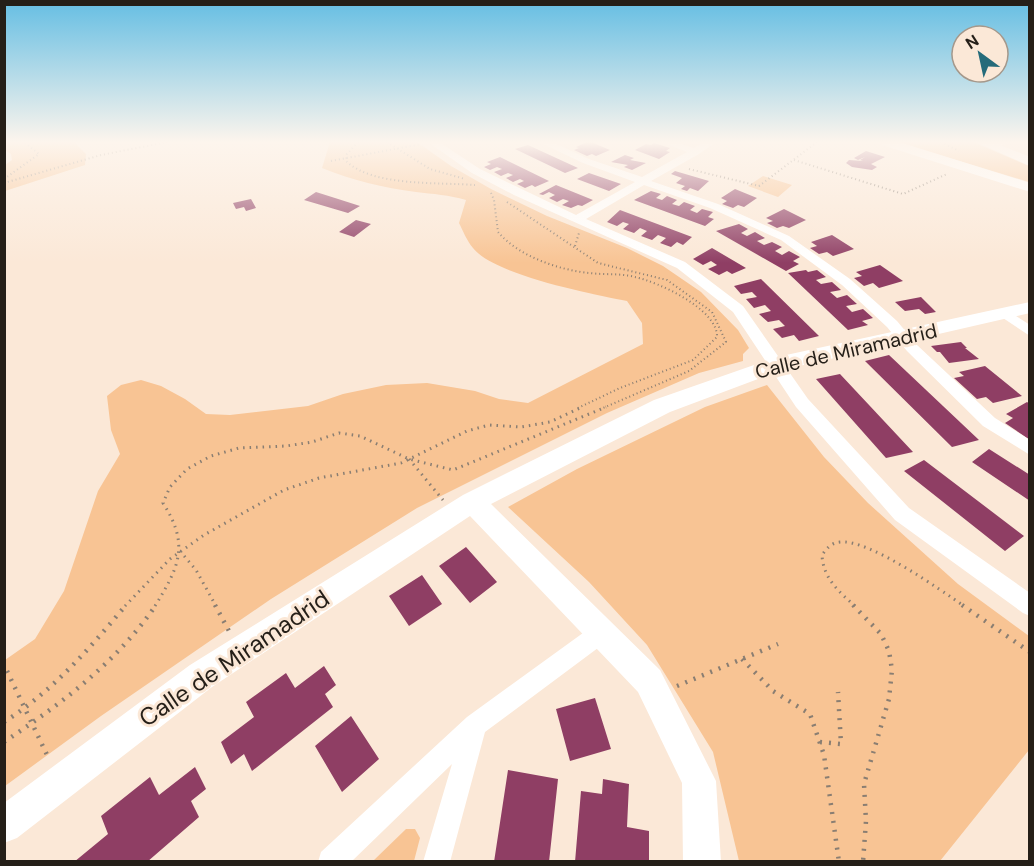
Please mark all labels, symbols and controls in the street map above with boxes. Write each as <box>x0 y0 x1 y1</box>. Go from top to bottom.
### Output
north arrow <box>950 24 1010 84</box>
text: N <box>961 30 983 54</box>
street label: Calle de Miramadrid <box>752 317 940 385</box>
street label: Calle de Miramadrid <box>133 583 335 733</box>

